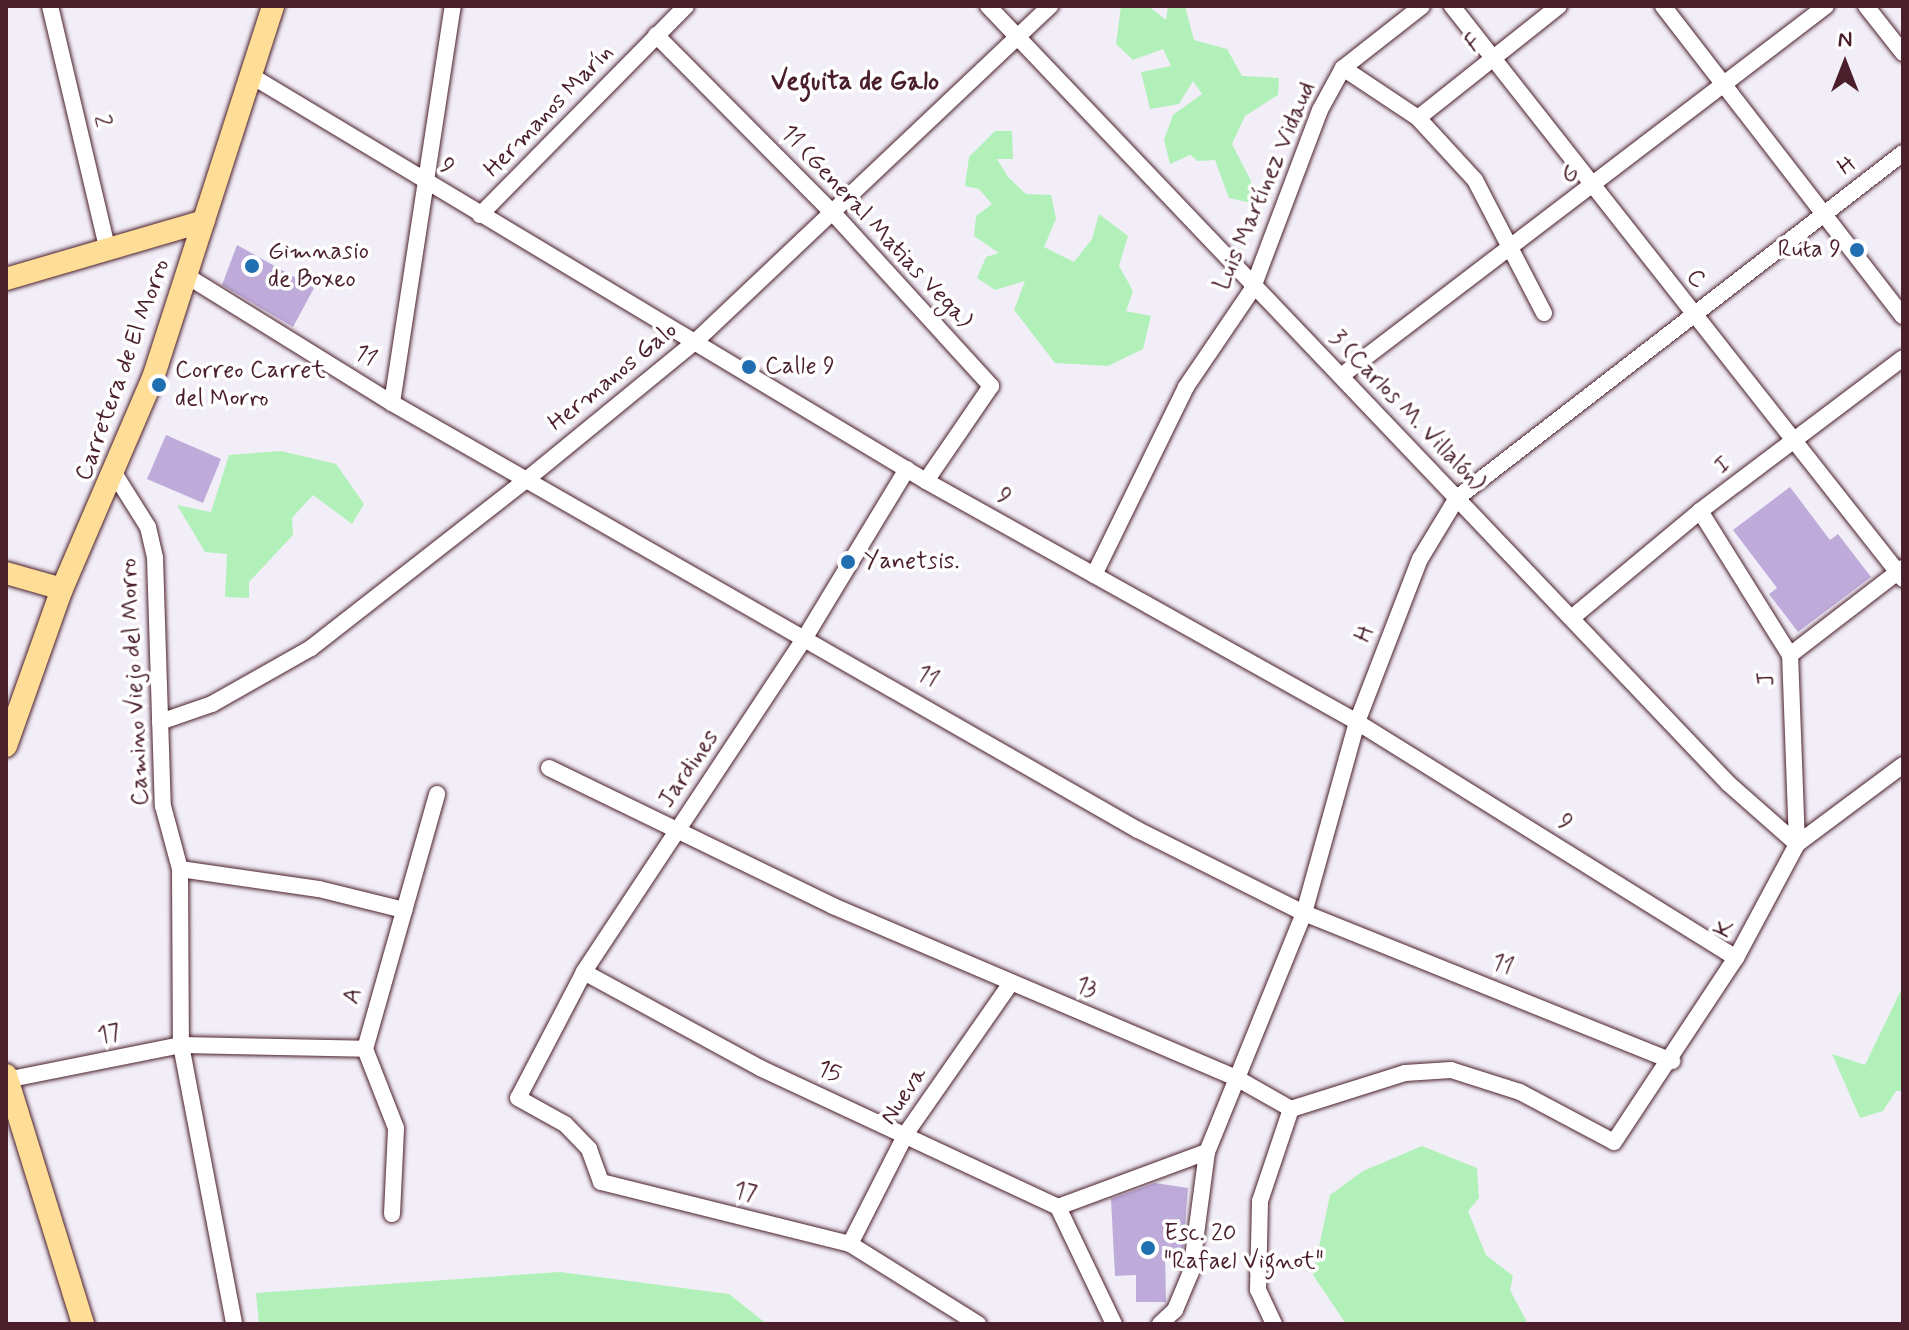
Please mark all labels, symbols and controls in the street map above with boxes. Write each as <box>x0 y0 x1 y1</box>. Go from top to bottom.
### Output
north arrow <box>1805 24 1885 104</box>
text: N <box>1838 26 1852 54</box>
street label: F <box>1460 29 1488 59</box>
street label: Hermanos Marín <box>478 38 620 184</box>
district label: Veguita de Galo <box>772 67 938 99</box>
street label: Luis Martínez Vidaud <box>1208 78 1322 294</box>
street label: 2 <box>87 112 117 130</box>
street label: 11 (General Matias Vega) <box>776 121 976 333</box>
street label: H <box>1832 150 1862 182</box>
street label: 9 <box>435 152 459 182</box>
street label: G <box>1555 158 1585 190</box>
place label: Ruta 9 <box>1778 236 1841 264</box>
place label: Gimnasio de Boxeo <box>268 238 369 294</box>
marker: Ruta 9 <box>1848 241 1866 259</box>
street label: Carretera de El Morro <box>70 256 176 484</box>
marker: Gimnasio de Boxeo <box>243 257 261 275</box>
street label: C <box>1679 264 1713 294</box>
street label: Hermanos Galo <box>543 317 683 437</box>
street label: 3 (Carlos M. Villalón) <box>1323 325 1491 497</box>
street label: 11 <box>348 338 382 374</box>
place label: Calle 9 <box>765 353 835 381</box>
place label: Correo Carret del Morro <box>175 357 326 413</box>
marker: Calle 9 <box>740 358 758 376</box>
marker: Correo Carret del Morro <box>150 376 168 394</box>
street label: I <box>1710 451 1736 481</box>
street label: 9 <box>992 482 1016 512</box>
place label: Yanetsis. <box>864 548 959 576</box>
marker: Yanetsis. <box>839 553 857 571</box>
street label: Camino Viejo del Morro <box>114 559 156 805</box>
street label: H <box>1349 622 1381 646</box>
street label: 11 <box>911 659 943 695</box>
street label: J <box>1752 672 1782 686</box>
street label: Jardines <box>652 724 726 814</box>
street label: 9 <box>1552 808 1578 838</box>
street label: K <box>1708 915 1742 943</box>
street label: 11 <box>1487 948 1517 982</box>
street label: 13 <box>1071 971 1101 1005</box>
street label: A <box>337 984 369 1008</box>
street label: 17 <box>95 1019 123 1051</box>
street label: 15 <box>812 1054 846 1090</box>
street label: Nueva <box>875 1061 933 1131</box>
street label: 17 <box>730 1176 760 1210</box>
place label: Esc. 20 "Rafael Vignot" <box>1164 1220 1324 1276</box>
marker: Esc. 20 "Rafael Vignot" <box>1139 1239 1157 1257</box>

